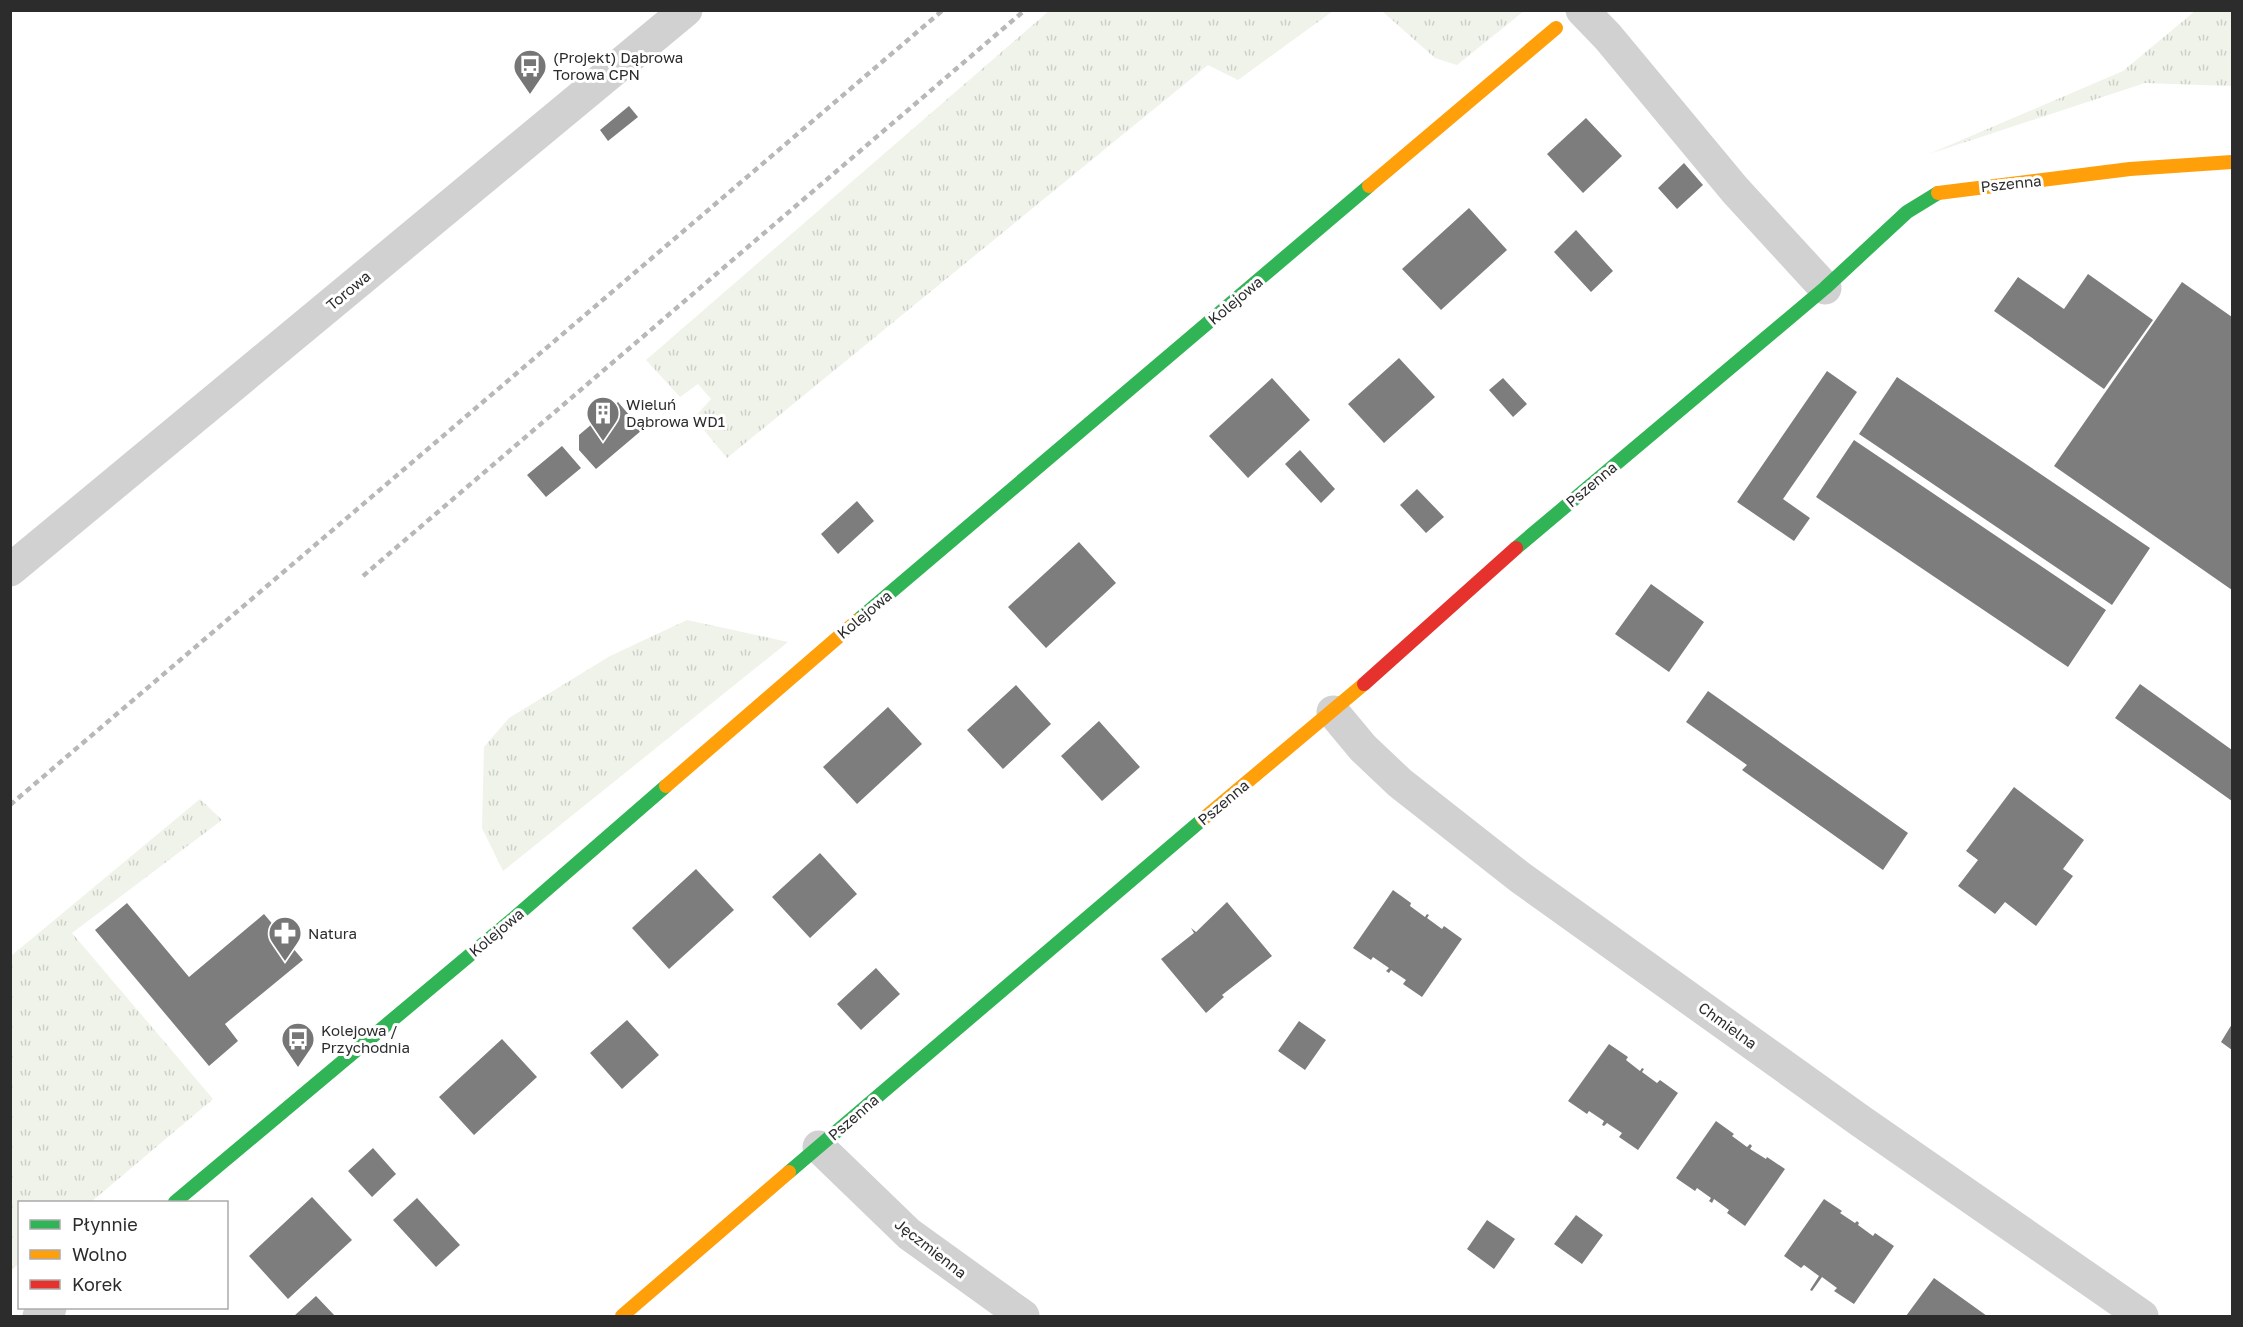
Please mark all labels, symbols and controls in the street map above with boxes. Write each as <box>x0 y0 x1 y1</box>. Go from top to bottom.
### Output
bus stop icon: (Projekt) Dąbrowa Torowa CPN <box>512 48 548 95</box>
place label: (Projekt) Dąbrowa Torowa CPN <box>553 48 683 83</box>
street label: Pszenna <box>1980 171 2042 195</box>
street label: Torowa <box>322 266 374 314</box>
street label: Kolejowa <box>1204 272 1266 328</box>
building icon: Wieluń Dąbrowa WD1 <box>585 395 621 442</box>
place label: Wieluń Dąbrowa WD1 <box>626 395 725 430</box>
street label: Pszenna <box>1562 457 1620 511</box>
street label: Kolejowa <box>833 586 895 642</box>
street label: Pszenna <box>1194 775 1252 829</box>
street label: Kolejowa <box>465 904 527 960</box>
pharmacy icon: Natura <box>267 915 303 962</box>
place label: Natura <box>308 924 357 942</box>
street label: Chmielna <box>1695 998 1761 1052</box>
bus stop icon: Kolejowa / Przychodnia <box>280 1021 316 1068</box>
place label: Kolejowa / Przychodnia <box>321 1021 410 1056</box>
street label: Pszenna <box>824 1090 882 1144</box>
legend <box>18 1201 228 1309</box>
text: Płynnie <box>72 1213 138 1235</box>
street label: Jęczmienna <box>892 1215 970 1281</box>
text: Wolno <box>72 1243 127 1265</box>
text: Korek <box>72 1273 122 1295</box>

